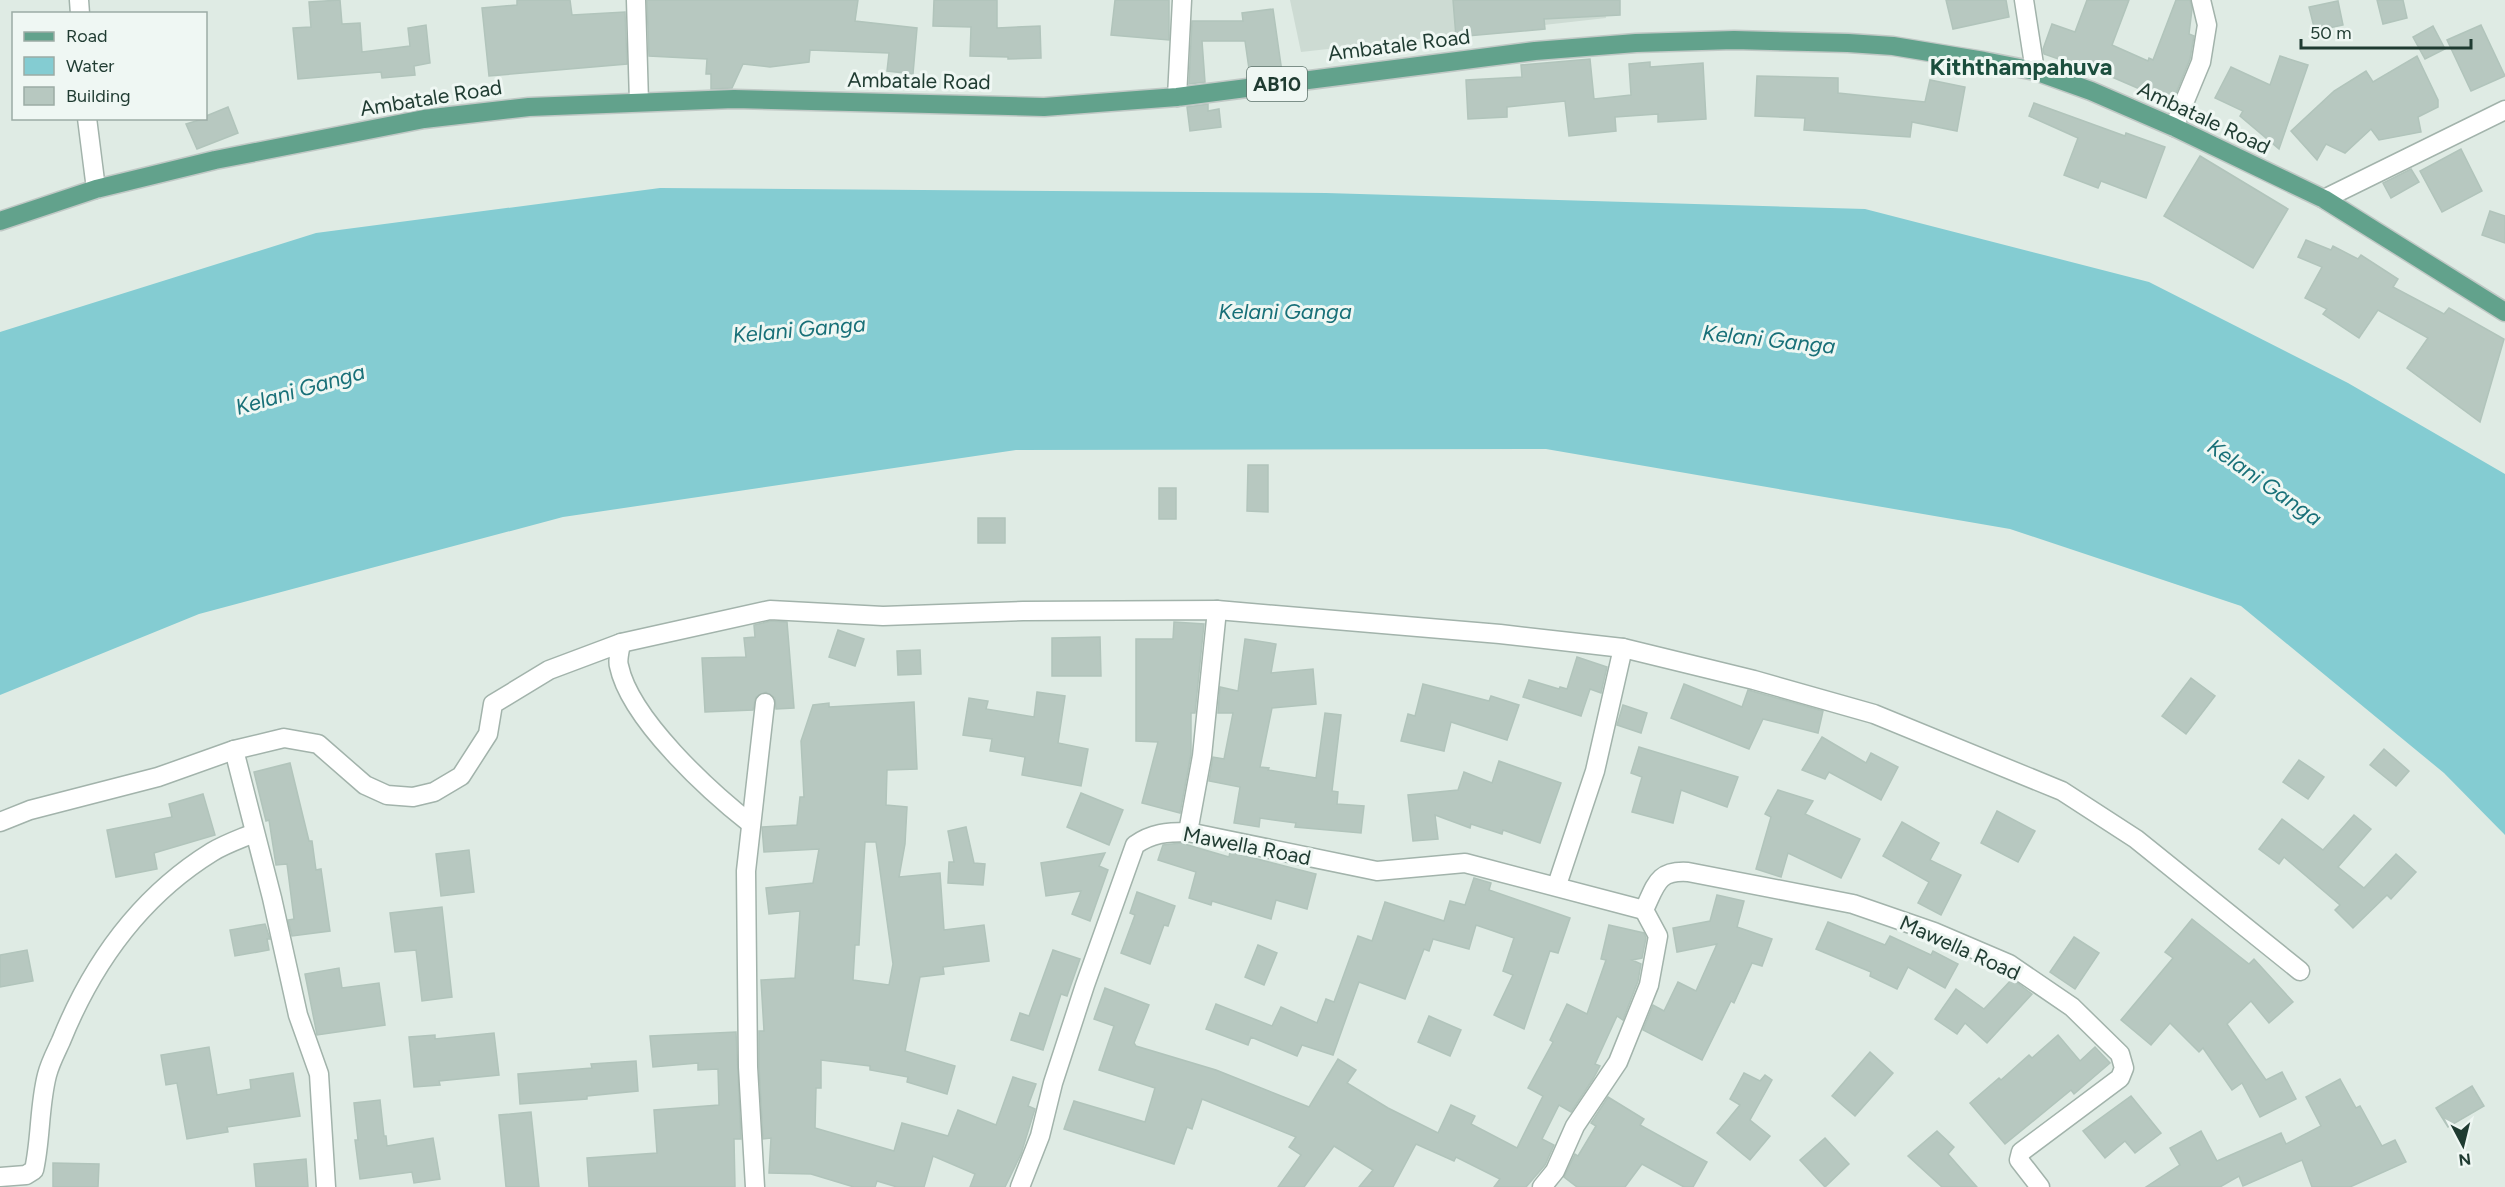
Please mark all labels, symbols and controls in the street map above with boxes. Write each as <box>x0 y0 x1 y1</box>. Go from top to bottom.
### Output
legend <box>12 12 207 120</box>
scale bar <box>2301 12 2470 50</box>
text: 50 m <box>2310 22 2352 44</box>
street label: Ambatale Road <box>1326 23 1472 66</box>
text: Road <box>66 25 107 47</box>
district label: Kiththampahuva <box>1930 52 2112 81</box>
text: Water <box>66 55 114 77</box>
street label: Ambatale Road <box>847 67 991 94</box>
road number: AB10 <box>1247 67 1307 101</box>
street label: Ambatale Road <box>358 74 504 121</box>
street label: Ambatale Road <box>2134 76 2274 159</box>
text: Building <box>66 85 131 107</box>
water label: Kelani Ganga <box>1218 298 1352 325</box>
water label: Kelani Ganga <box>731 310 867 349</box>
water label: Kelani Ganga <box>1701 319 1837 360</box>
water label: Kelani Ganga <box>232 358 368 421</box>
water label: Kelani Ganga <box>2202 433 2327 532</box>
street label: Mawella Road <box>1181 821 1313 870</box>
street label: Mawella Road <box>1896 910 2024 985</box>
north arrow <box>2433 1115 2493 1175</box>
text: N <box>2457 1149 2472 1170</box>

